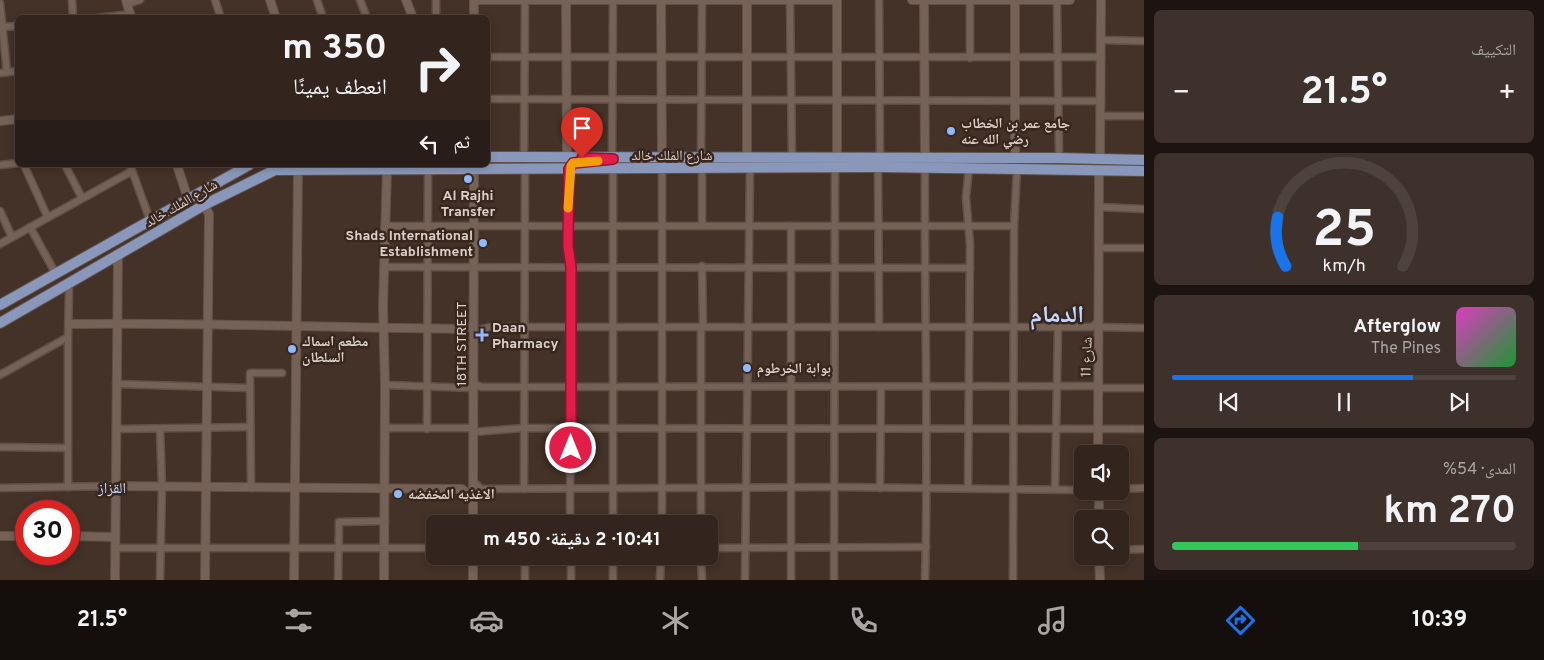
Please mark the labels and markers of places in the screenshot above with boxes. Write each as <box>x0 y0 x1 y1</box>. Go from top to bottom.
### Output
pin <box>561 107 603 158</box>
place label: جامع عمر بن الخطاب رضي الله عنه <box>961 116 1070 150</box>
marker: جامع عمر بن الخطاب رضي الله عنه <box>945 125 957 137</box>
marker: Al Rajhi Transfer <box>462 173 474 185</box>
place label: Al Rajhi Transfer <box>441 188 495 221</box>
place label: Shads International Establishment <box>346 228 473 261</box>
marker: Shads International Establishment <box>477 237 489 249</box>
place label: Daan Pharmacy <box>492 320 558 353</box>
marker: Daan Pharmacy <box>476 329 488 341</box>
place label: مطعم اسماك السلطان <box>302 334 368 367</box>
marker: مطعم اسماك السلطان <box>286 343 298 355</box>
place label: بوابة الخرطوم <box>757 361 831 378</box>
marker: بوابة الخرطوم <box>741 362 753 374</box>
place label: الاغذيه المخفضه <box>408 487 495 504</box>
marker: الاغذيه المخفضه <box>392 488 404 500</box>

